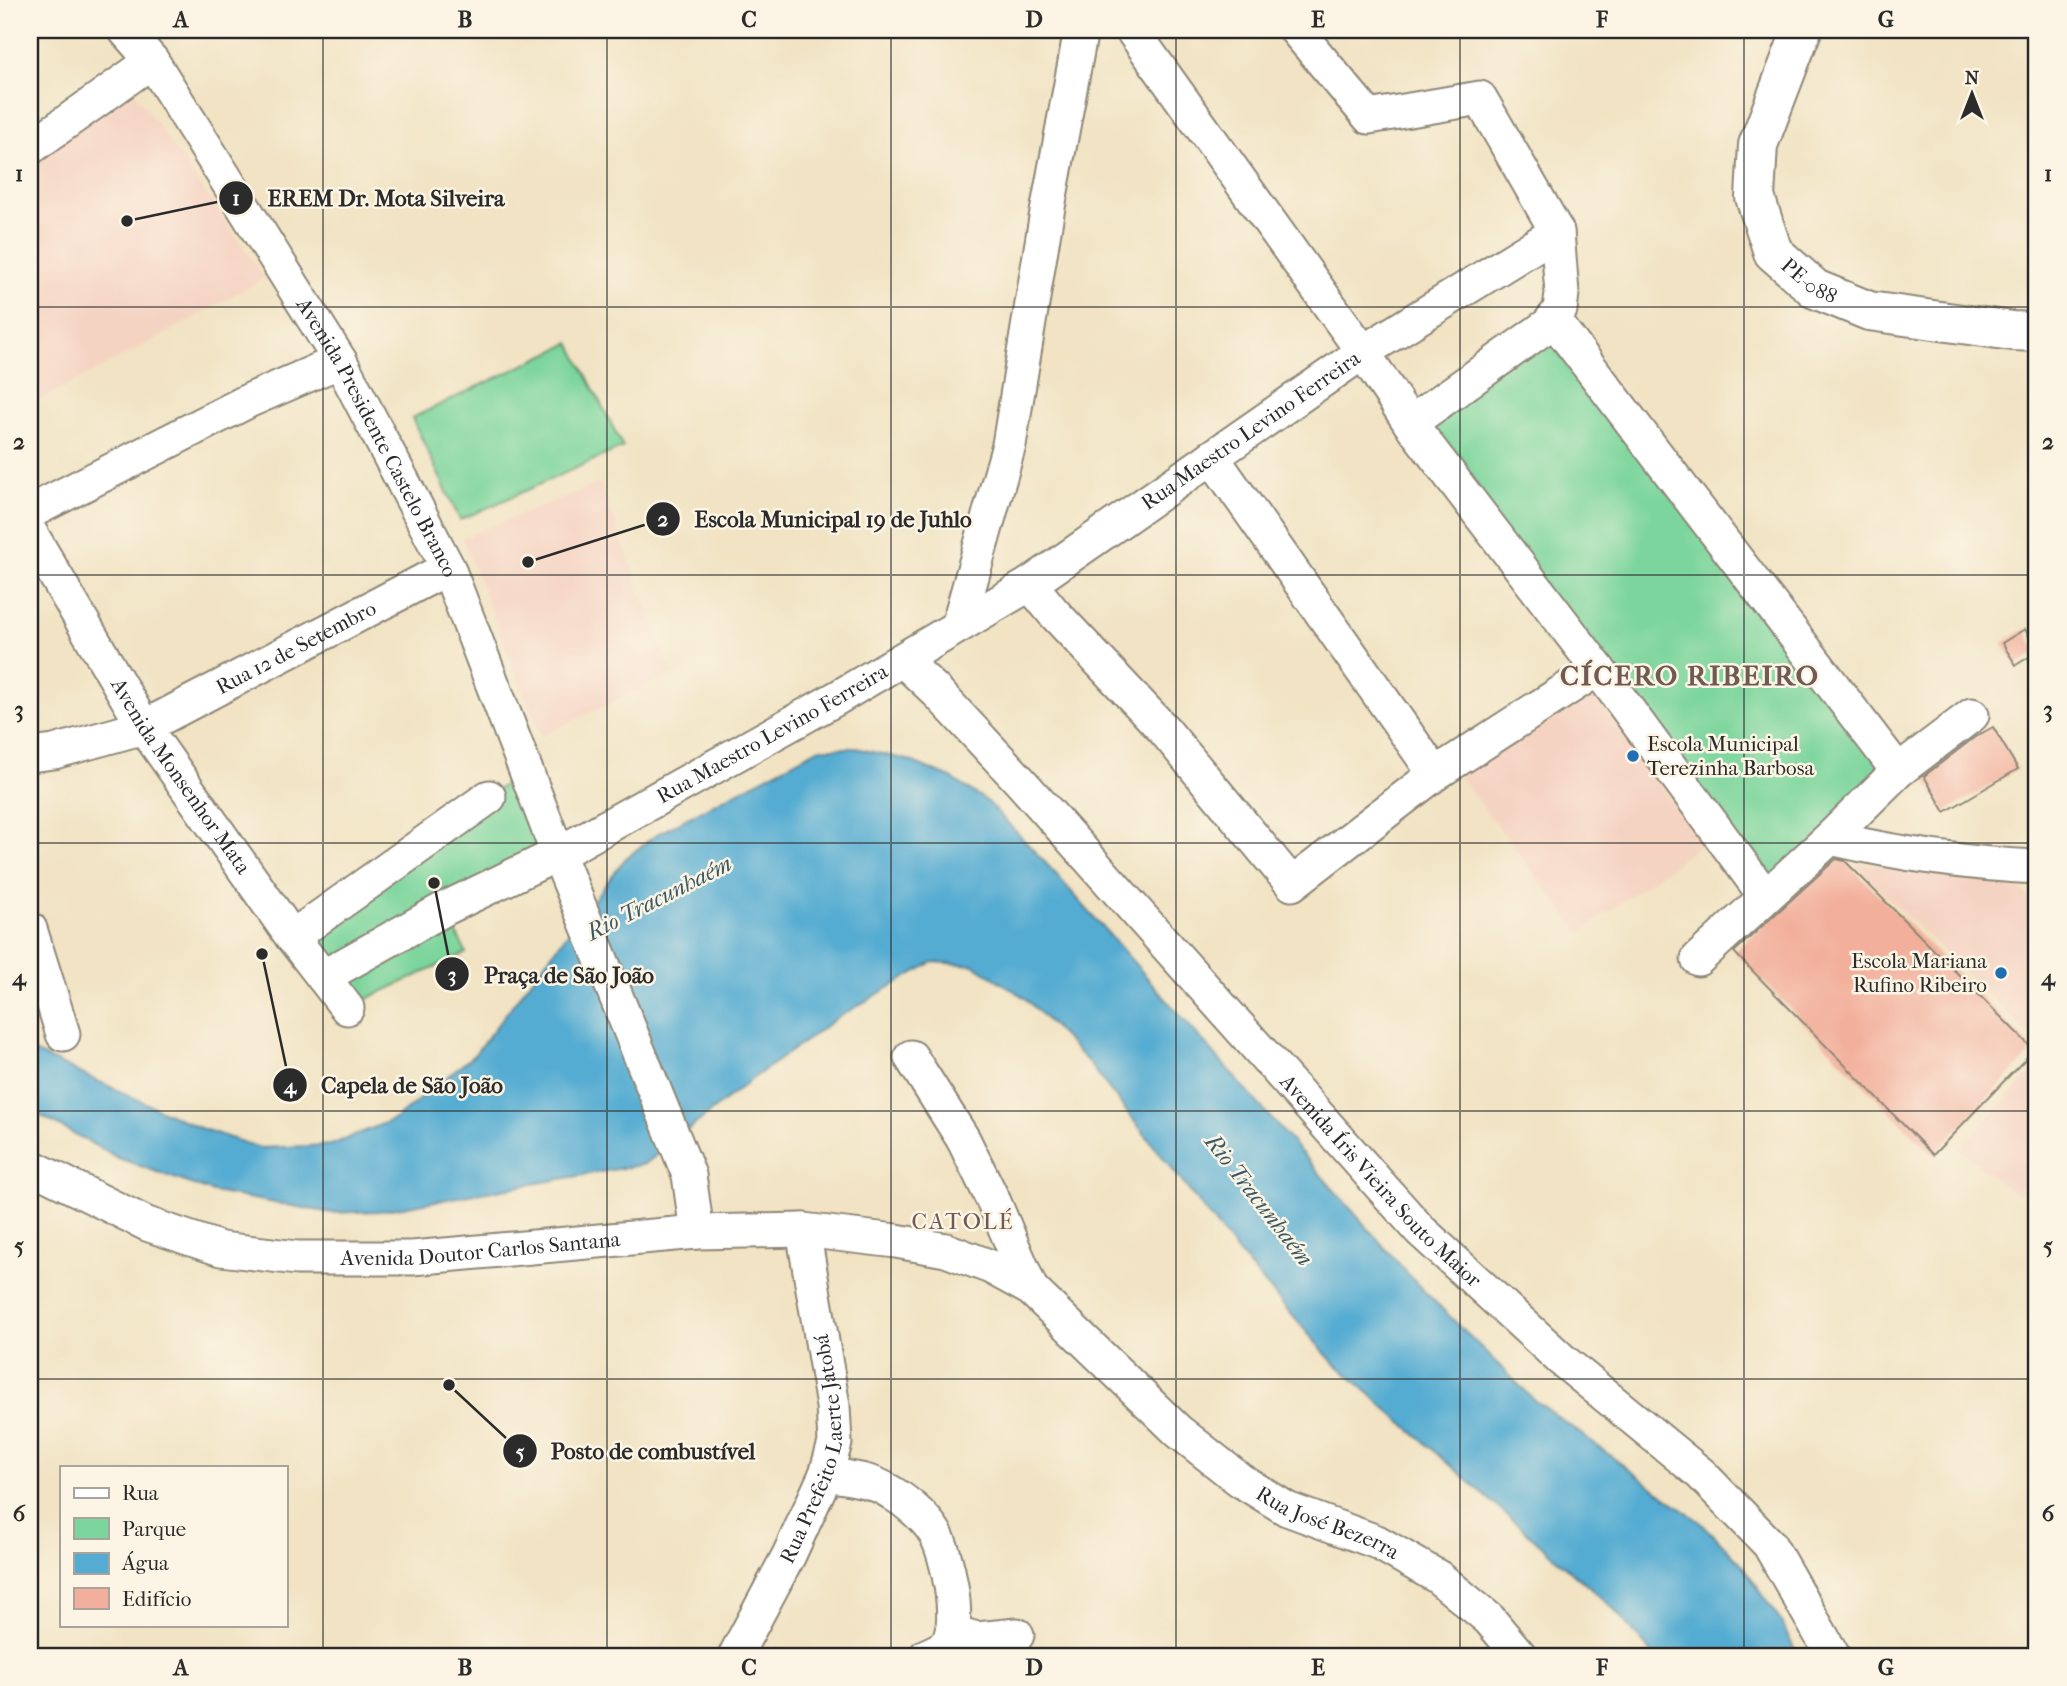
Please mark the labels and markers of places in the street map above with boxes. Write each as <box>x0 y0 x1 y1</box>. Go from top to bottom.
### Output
callout: EREM Dr. Mota Silveira <box>219 176 519 220</box>
callout: Escola Municipal 19 de Juhlo <box>646 497 986 541</box>
place label: Escola Municipal Terezinha Barbosa <box>1647 732 1814 780</box>
marker: Escola Municipal Terezinha Barbosa <box>1625 748 1641 764</box>
place label: Escola Mariana Rufino Ribeiro <box>1851 949 1987 997</box>
callout: Praça de São João <box>435 952 668 996</box>
marker: Escola Mariana Rufino Ribeiro <box>1993 965 2009 981</box>
callout: Capela de São João <box>273 1063 517 1107</box>
callout: Posto de combustível <box>502 1429 770 1473</box>

